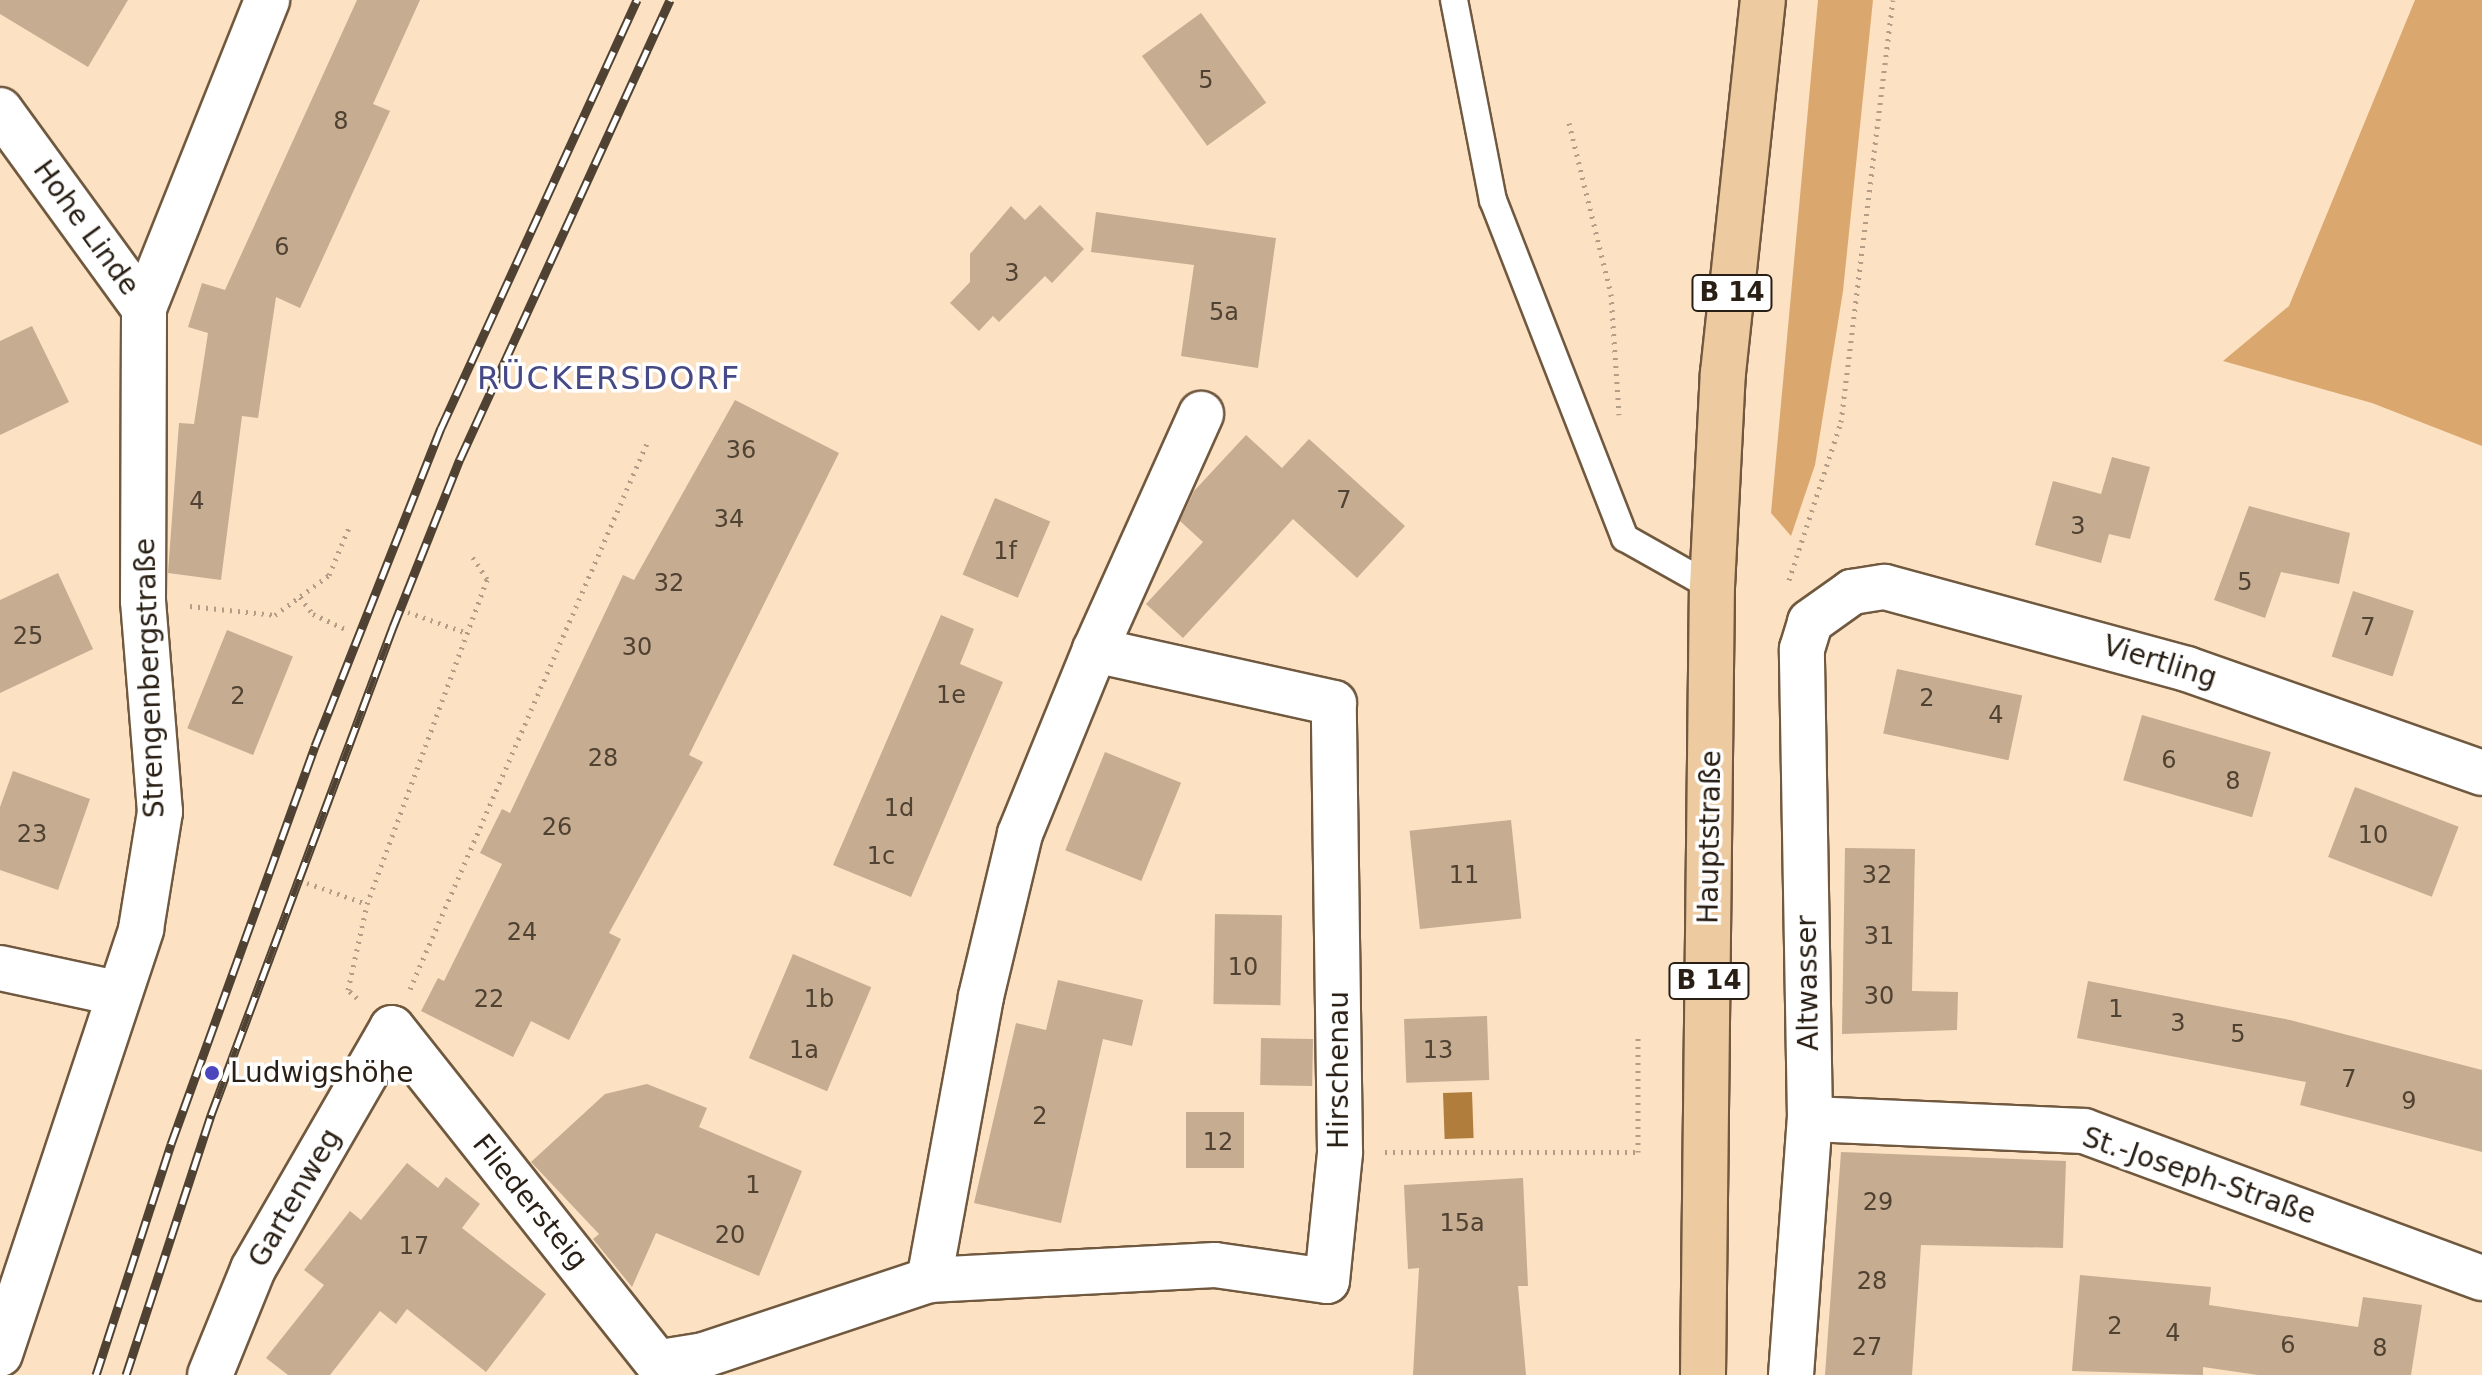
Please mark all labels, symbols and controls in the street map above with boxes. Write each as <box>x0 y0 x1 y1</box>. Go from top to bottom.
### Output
house number: 5 <box>1198 67 1214 95</box>
house number: 8 <box>333 108 349 136</box>
street label: Hohe Linde <box>26 154 146 302</box>
house number: 6 <box>274 234 290 262</box>
house number: 3 <box>1004 260 1020 288</box>
road number: B 14 <box>1690 271 1774 315</box>
house number: 5a <box>1209 299 1239 327</box>
district label: RÜCKERSDORF <box>477 359 741 397</box>
house number: 36 <box>726 437 756 465</box>
house number: 7 <box>1336 487 1352 515</box>
house number: 4 <box>189 488 205 516</box>
house number: 34 <box>714 506 744 534</box>
house number: 3 <box>2070 513 2086 541</box>
street label: Strengenbergstraße <box>128 537 172 819</box>
house number: 1f <box>993 538 1017 566</box>
house number: 5 <box>2237 569 2253 597</box>
house number: 32 <box>654 570 684 598</box>
house number: 7 <box>2360 614 2376 642</box>
house number: 25 <box>13 623 43 651</box>
street label: Viertling <box>2099 629 2221 695</box>
house number: 30 <box>622 634 652 662</box>
house number: 1e <box>936 682 966 710</box>
house number: 2 <box>230 683 246 711</box>
house number: 2 <box>1919 685 1935 713</box>
house number: 4 <box>1988 702 2004 730</box>
house number: 28 <box>588 745 618 773</box>
house number: 6 <box>2161 747 2177 775</box>
street label: Hauptstraße <box>1692 750 1728 924</box>
house number: 8 <box>2225 768 2241 796</box>
house number: 1d <box>884 795 914 823</box>
house number: 26 <box>542 814 572 842</box>
house number: 23 <box>17 821 47 849</box>
house number: 10 <box>2358 822 2388 850</box>
house number: 1c <box>867 843 895 871</box>
house number: 11 <box>1449 862 1479 890</box>
house number: 32 <box>1862 862 1892 890</box>
street label: Altwasser <box>1790 915 1826 1051</box>
house number: 24 <box>507 919 537 947</box>
house number: 31 <box>1864 923 1894 951</box>
house number: 10 <box>1228 954 1258 982</box>
road number: B 14 <box>1667 959 1751 1003</box>
house number: 30 <box>1864 983 1894 1011</box>
house number: 22 <box>474 986 504 1014</box>
house number: 1b <box>804 986 834 1014</box>
street label: Hirschenau <box>1322 991 1356 1149</box>
house number: 1 <box>2108 996 2124 1024</box>
house number: 3 <box>2170 1010 2186 1038</box>
house number: 5 <box>2230 1021 2246 1049</box>
house number: 1a <box>789 1037 819 1065</box>
house number: 13 <box>1423 1037 1453 1065</box>
place label: Ludwigshöhe <box>230 1056 414 1090</box>
marker: Ludwigshöhe <box>201 1062 223 1084</box>
house number: 7 <box>2341 1066 2357 1094</box>
house number: 9 <box>2401 1088 2417 1116</box>
house number: 2 <box>1032 1103 1048 1131</box>
street label: St.-Joseph-Straße <box>2078 1120 2320 1232</box>
street label: Gartenweg <box>242 1123 348 1273</box>
street label: Fliedersteig <box>465 1128 595 1276</box>
house number: 12 <box>1203 1129 1233 1157</box>
house number: 1 <box>745 1172 761 1200</box>
house number: 29 <box>1863 1189 1893 1217</box>
house number: 15a <box>1439 1210 1485 1238</box>
house number: 20 <box>715 1222 745 1250</box>
house number: 17 <box>399 1233 429 1261</box>
house number: 28 <box>1857 1268 1887 1296</box>
house number: 2 <box>2107 1313 2123 1341</box>
house number: 4 <box>2165 1320 2181 1348</box>
house number: 6 <box>2280 1332 2296 1360</box>
house number: 27 <box>1852 1334 1882 1362</box>
house number: 8 <box>2372 1335 2388 1363</box>

